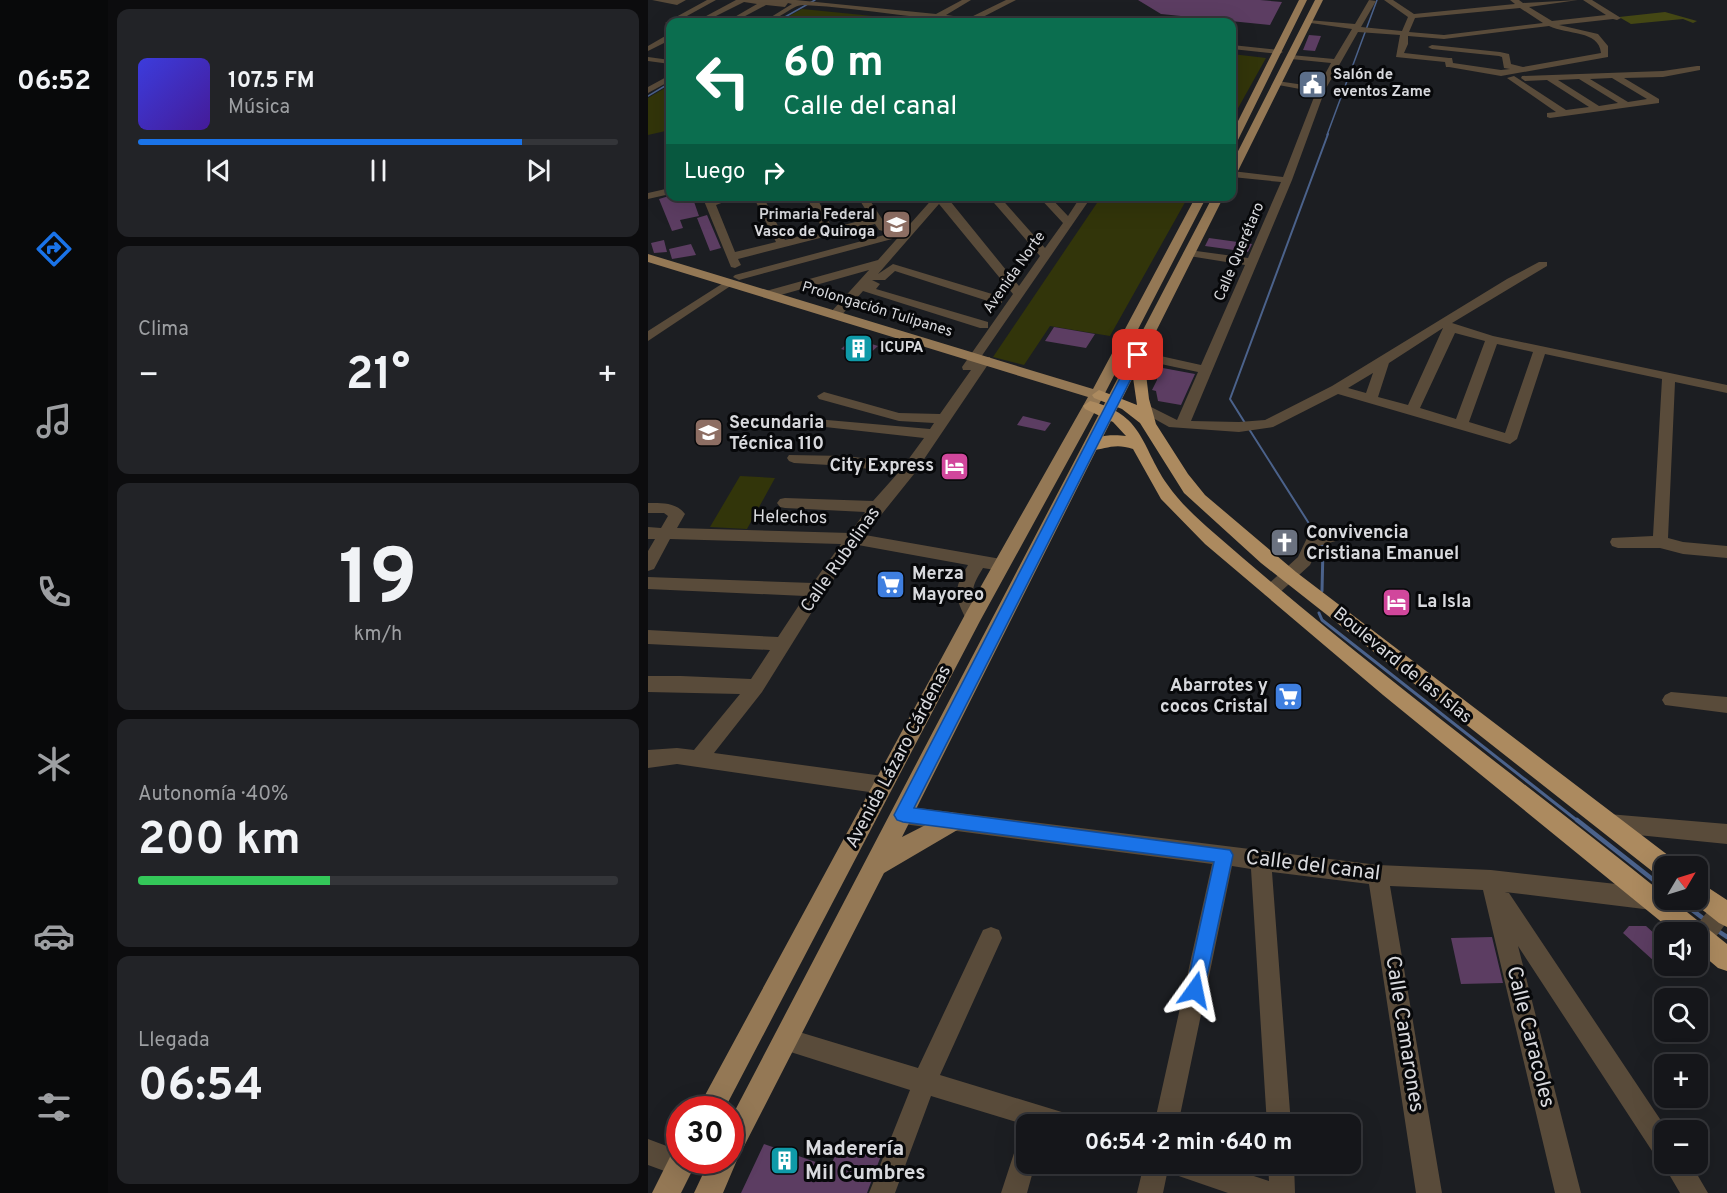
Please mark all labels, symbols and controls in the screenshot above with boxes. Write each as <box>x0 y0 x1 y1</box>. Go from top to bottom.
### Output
text: 60 m <box>783 38 884 91</box>
icon: left <box>684 42 762 120</box>
text: 06:52 <box>17 65 91 99</box>
place label: Salón de eventos Zame <box>1333 66 1431 102</box>
text: 107.5 FM <box>228 68 315 95</box>
public building icon: Salón de eventos Zame <box>1296 68 1328 100</box>
text: Calle del canal <box>783 90 957 124</box>
text: Música <box>228 95 290 121</box>
icon: previous <box>202 154 235 187</box>
icon: pause <box>362 154 395 187</box>
icon: next <box>522 154 555 187</box>
icon: right <box>757 156 790 189</box>
text: Luego <box>684 159 745 186</box>
street label: Calle Querétaro <box>1211 200 1269 304</box>
place label: Primaria Federal Vasco de Quiroga <box>754 206 875 242</box>
school or university icon: Primaria Federal Vasco de Quiroga <box>880 208 912 240</box>
icon: directions <box>33 228 75 270</box>
street label: Avenida Norte <box>980 228 1050 318</box>
street label: Prolongación Tulipanes <box>799 278 955 342</box>
text: Clima <box>138 317 189 343</box>
pin <box>1112 329 1163 380</box>
building icon: ICUPA <box>843 332 875 364</box>
icon: arrive <box>1121 338 1154 371</box>
place label: ICUPA <box>880 339 924 358</box>
text: 21° <box>346 348 410 405</box>
text: − <box>138 356 159 398</box>
text: + <box>597 356 618 398</box>
icon: music <box>33 400 75 442</box>
place label: Secundaria Técnica 110 <box>729 412 824 456</box>
school or university icon: Secundaria Técnica 110 <box>692 417 724 449</box>
hotel icon: City Express <box>939 450 971 482</box>
place label: City Express <box>829 455 934 478</box>
street label: Calle Rubelinas <box>796 503 886 617</box>
street label: Helechos <box>752 506 828 530</box>
place label: Convivencia Cristiana Emanuel <box>1306 522 1459 566</box>
church icon: Convivencia Cristiana Emanuel <box>1269 527 1301 559</box>
text: 19 <box>338 533 418 632</box>
place label: Merza Mayoreo <box>912 563 984 607</box>
supermarket icon: Merza Mayoreo <box>875 568 907 600</box>
icon: phone <box>33 571 75 613</box>
hotel icon: La Isla <box>1380 586 1412 618</box>
place label: La Isla <box>1417 591 1471 614</box>
street label: Boulevard de las Islas <box>1328 603 1476 729</box>
text: km/h <box>354 622 402 648</box>
street label: Avenida Lázaro Cárdenas <box>841 662 957 852</box>
place label: Abarrotes y cocos Cristal <box>1160 675 1268 719</box>
supermarket icon: Abarrotes y cocos Cristal <box>1273 680 1305 712</box>
icon: climate <box>33 743 75 785</box>
text: Autonomía · 40% <box>138 782 288 808</box>
text: 200 km <box>138 813 301 870</box>
street label: Calle del canal <box>1244 844 1382 888</box>
north arrow <box>1654 856 1708 910</box>
map controls <box>1654 856 1708 1174</box>
icon: car <box>33 915 75 957</box>
button: sound <box>1654 922 1708 976</box>
street label: Calle Camarones <box>1378 954 1430 1114</box>
position arrow <box>1163 958 1227 1022</box>
street label: Calle Caracoles <box>1499 964 1561 1110</box>
button: search <box>1654 988 1708 1042</box>
text: Llegada <box>138 1028 210 1054</box>
button: + <box>1654 1054 1708 1108</box>
text: 06:54 <box>138 1059 263 1116</box>
icon: filters <box>33 1086 75 1128</box>
speed limit sign: 30 <box>666 1096 744 1174</box>
button: − <box>1654 1120 1708 1174</box>
text: 06:54 · 2 min · 640 m <box>1085 1130 1292 1157</box>
place label: Maderería Mil Cumbres <box>805 1136 926 1187</box>
building icon: Maderería Mil Cumbres <box>768 1145 800 1177</box>

